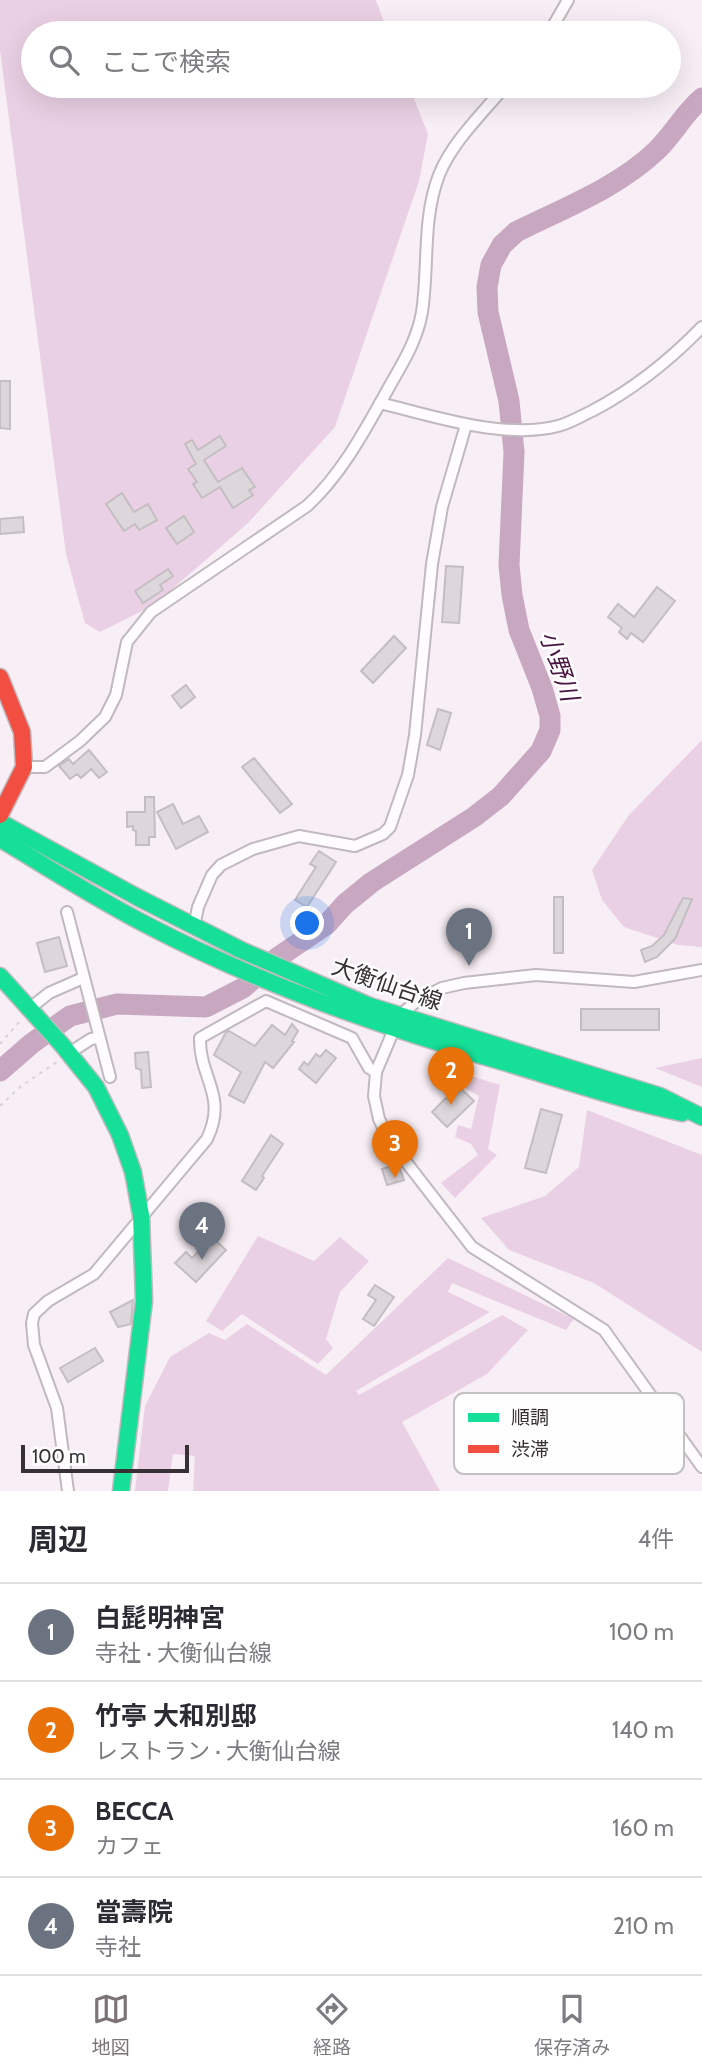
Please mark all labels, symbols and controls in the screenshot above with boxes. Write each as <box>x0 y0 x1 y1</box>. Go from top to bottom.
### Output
search box <box>21 21 681 98</box>
icon: search <box>45 41 83 79</box>
text: ここで検索 <box>101 46 231 78</box>
water label: 小野川 <box>534 627 586 707</box>
your location <box>290 906 324 940</box>
pin: 1 <box>446 908 492 966</box>
street label: 大衡仙台線 <box>328 952 446 1016</box>
pin: 2 <box>428 1047 474 1105</box>
pin: 3 <box>372 1120 418 1178</box>
pin: 4 <box>179 1202 225 1260</box>
legend <box>454 1393 684 1474</box>
text: 順調 <box>511 1406 549 1429</box>
text: 渋滞 <box>511 1438 549 1461</box>
scale bar <box>21 1442 189 1474</box>
text: 100 m <box>32 1445 86 1468</box>
text: 周辺 <box>28 1521 88 1558</box>
text: 4件 <box>638 1525 674 1553</box>
text: 白髭明神宮 <box>95 1602 225 1634</box>
text: 1 <box>47 1618 55 1646</box>
text: 100 m <box>609 1618 674 1646</box>
text: 寺社 · 大衡仙台線 <box>95 1639 272 1667</box>
text: 竹亭 大和別邸 <box>95 1700 257 1732</box>
text: 2 <box>45 1716 57 1744</box>
text: 140 m <box>612 1716 674 1744</box>
text: レストラン · 大衡仙台線 <box>95 1737 341 1765</box>
text: BECCA <box>95 1795 174 1827</box>
text: 3 <box>45 1814 57 1842</box>
text: 160 m <box>612 1814 674 1842</box>
text: カフェ <box>95 1832 164 1860</box>
text: 當壽院 <box>95 1896 173 1928</box>
text: 4 <box>44 1912 58 1940</box>
text: 210 m <box>613 1912 674 1940</box>
text: 寺社 <box>95 1933 141 1961</box>
tab: 地図 <box>92 1990 130 2059</box>
tab: 経路 <box>313 1990 351 2059</box>
tab: 保存済み <box>534 1990 610 2059</box>

